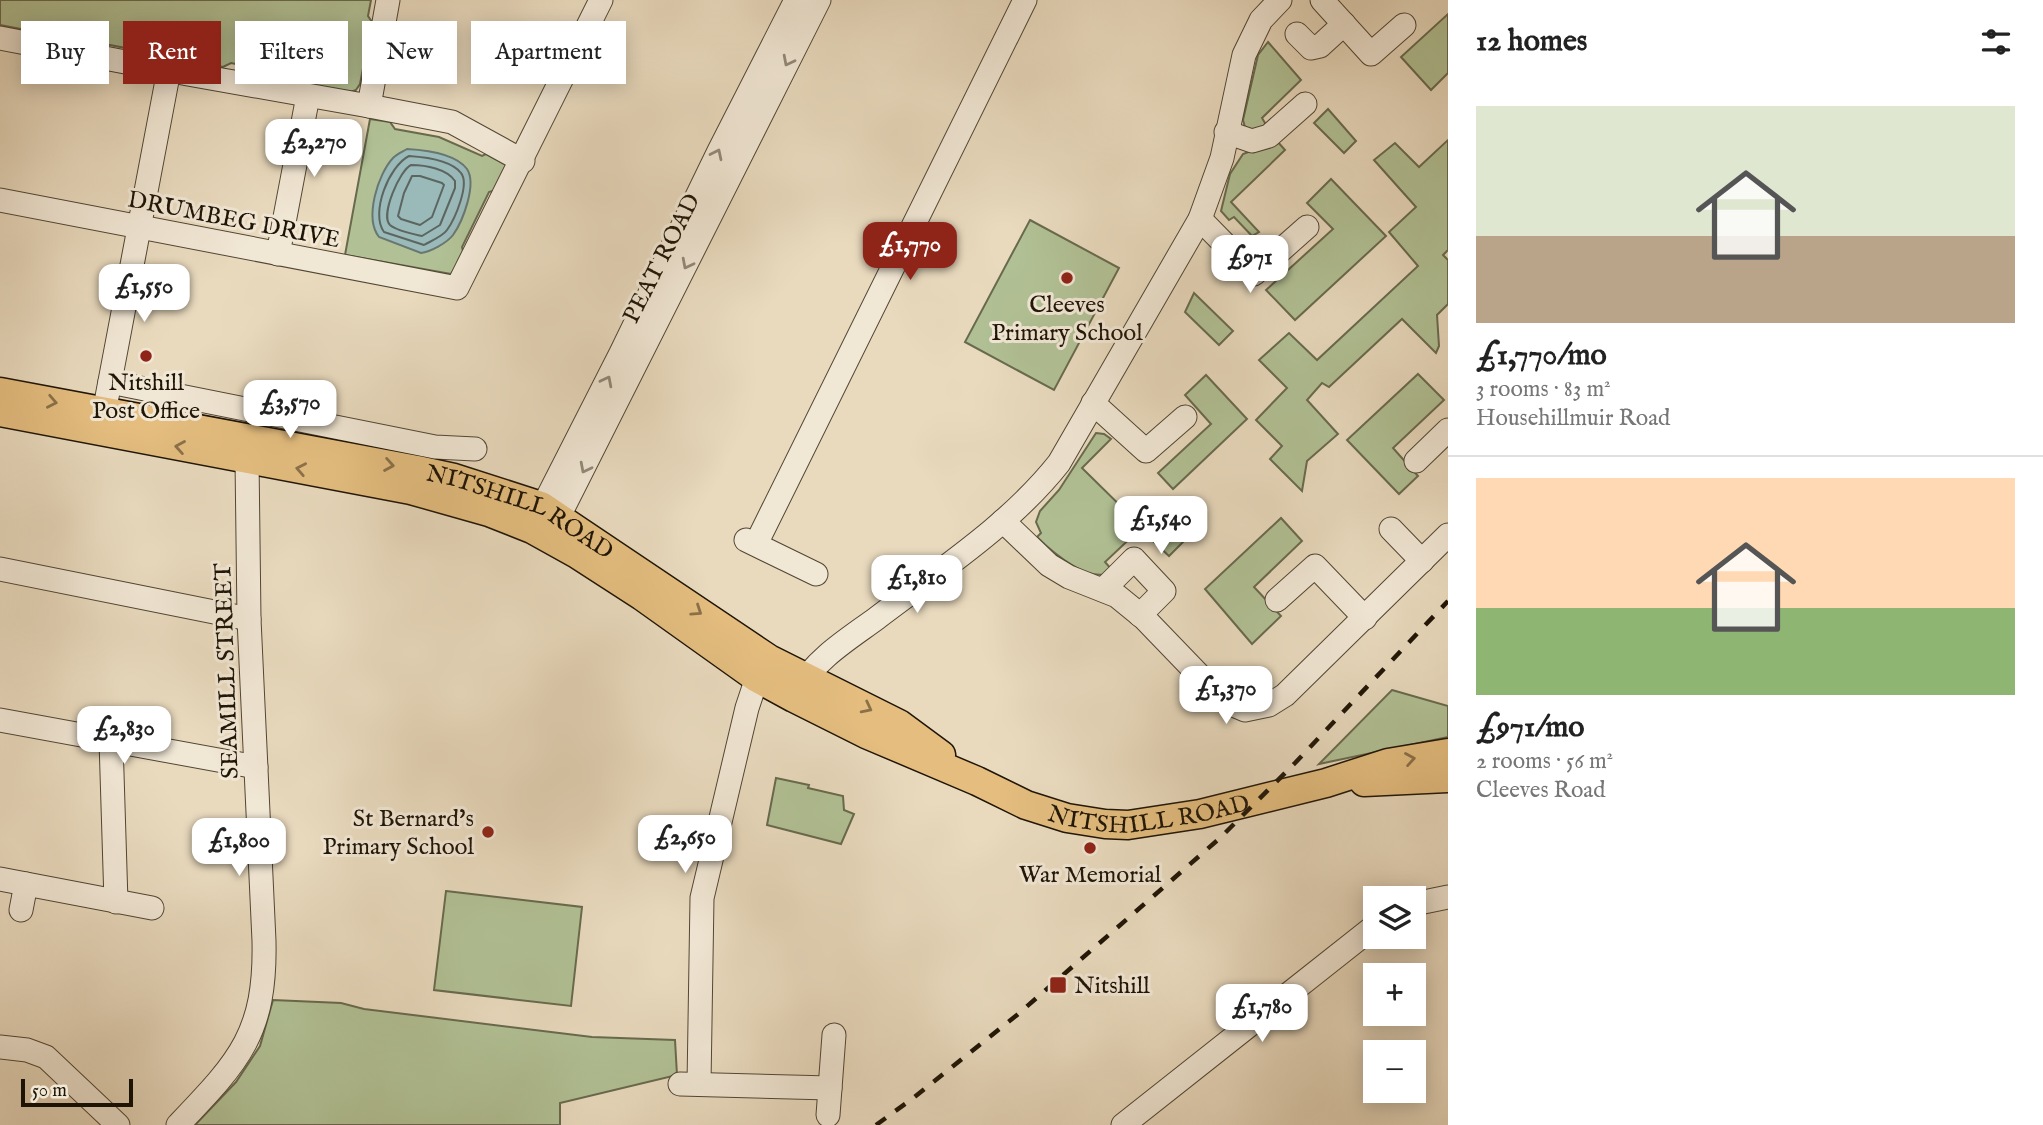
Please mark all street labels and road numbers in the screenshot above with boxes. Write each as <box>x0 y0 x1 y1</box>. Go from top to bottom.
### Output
street label: DRUMBEG DRIVE <box>125 185 343 256</box>
street label: PEAT ROAD <box>616 189 708 329</box>
street label: NITSHILL ROAD <box>423 458 619 567</box>
street label: SEAMILL STREET <box>208 562 247 779</box>
street label: NITSHILL ROAD <box>1043 788 1253 842</box>

